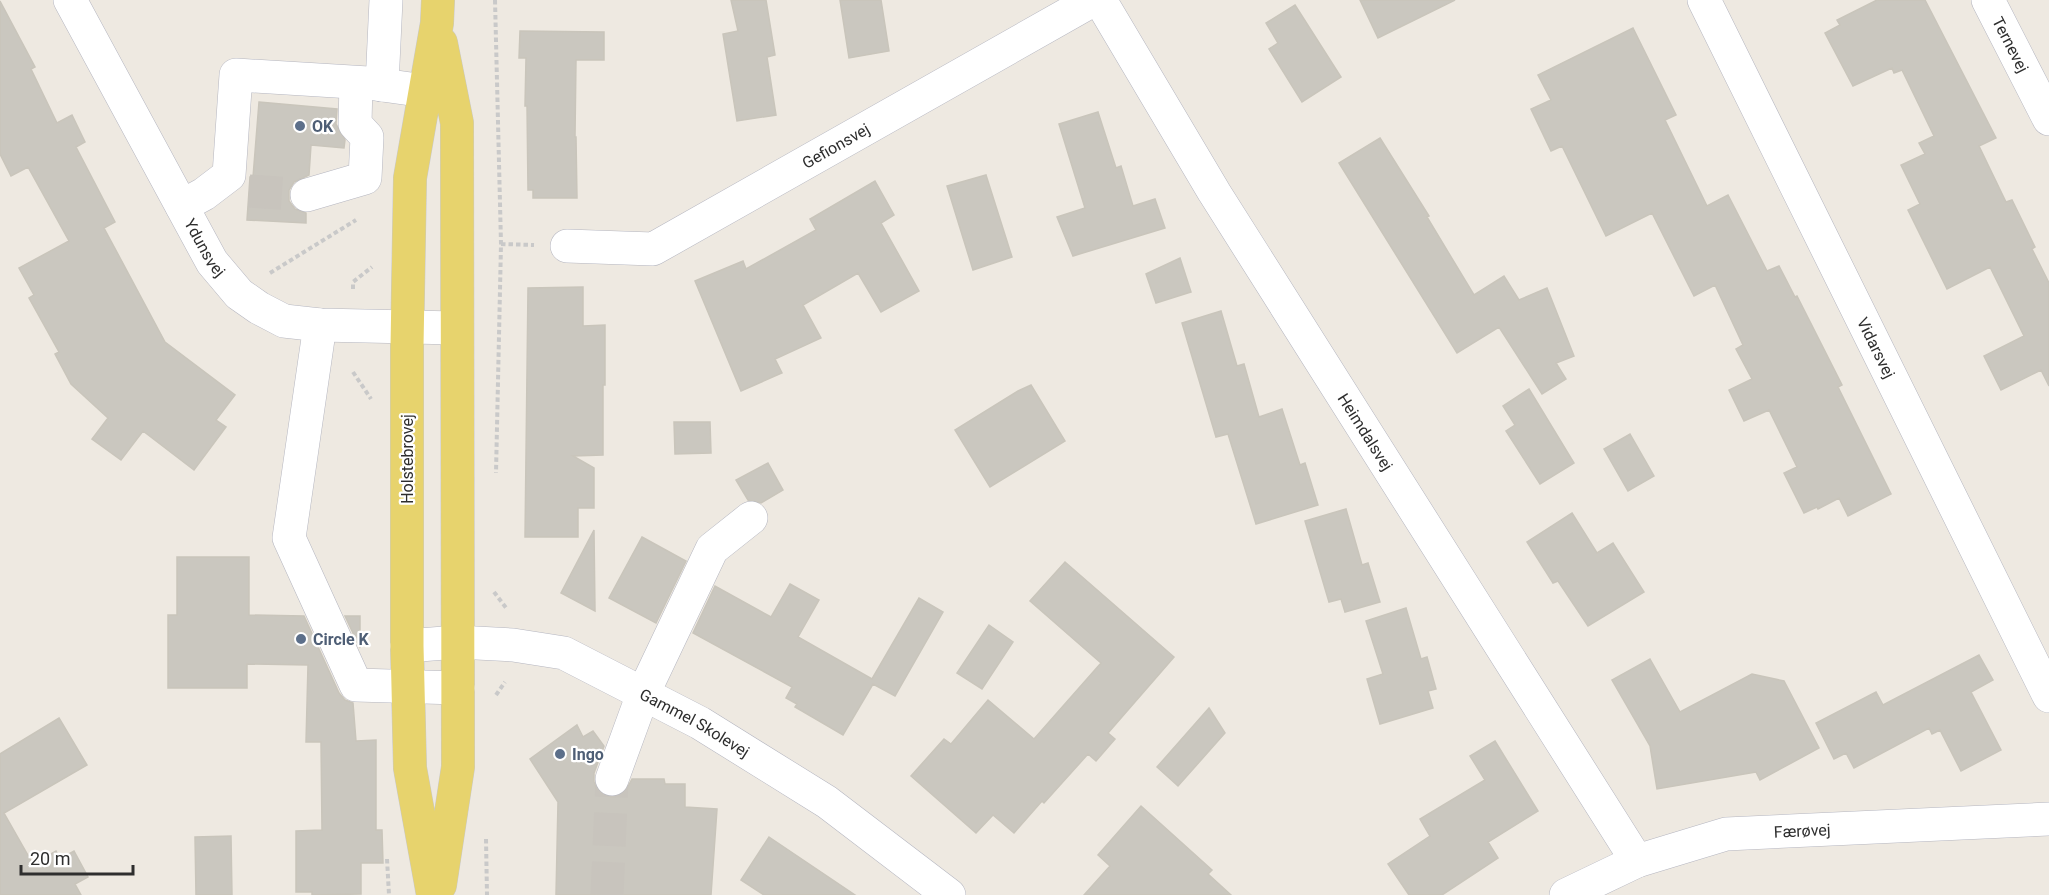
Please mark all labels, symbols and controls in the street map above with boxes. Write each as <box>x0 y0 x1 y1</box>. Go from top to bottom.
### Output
street label: Ternevej <box>1989 14 2033 75</box>
place label: OK <box>312 117 334 136</box>
marker: OK <box>293 119 307 133</box>
street label: Gefionsvej <box>799 119 873 172</box>
street label: Ydunsvej <box>181 215 230 280</box>
street label: Vidarsvej <box>1853 314 1899 381</box>
street label: Heimdalsvej <box>1334 390 1397 474</box>
street label: Holstebrovej <box>398 414 417 504</box>
place label: Circle K <box>313 630 370 649</box>
marker: Circle K <box>294 632 308 646</box>
street label: Gammel Skolevej <box>637 684 753 761</box>
place label: Ingo <box>572 745 604 764</box>
marker: Ingo <box>553 747 567 761</box>
street label: Færøvej <box>1773 820 1831 841</box>
scale bar <box>21 838 134 876</box>
text: 20 m <box>30 848 70 869</box>

